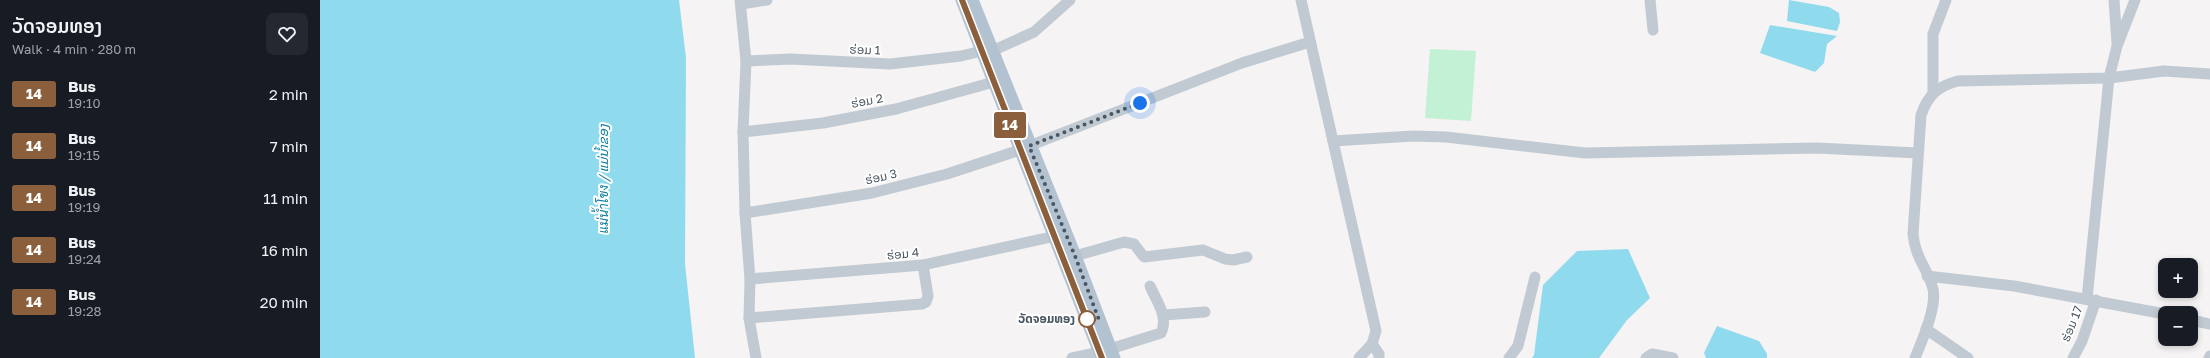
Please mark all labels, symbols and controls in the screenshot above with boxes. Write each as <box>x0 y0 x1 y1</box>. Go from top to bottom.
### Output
button: heart <box>266 13 308 55</box>
text: ວັດຈອມທອງ <box>12 14 102 37</box>
text: Walk · 4 min · 280 m <box>12 41 136 57</box>
street label: ຮ່ອມ 1 <box>849 41 881 58</box>
text: Bus <box>68 77 96 95</box>
text: 14 <box>26 85 42 102</box>
text: 2 min <box>269 85 308 103</box>
street label: ຮ່ອມ 2 <box>850 90 884 111</box>
your location <box>1130 93 1150 113</box>
text: 19:10 <box>68 95 100 111</box>
line badge: 14 <box>992 112 1028 138</box>
text: 14 <box>1002 116 1018 133</box>
water label: แม่น้ำโขง / ແມ່ນ້ຳຂອງ <box>591 123 611 234</box>
text: Bus <box>68 129 96 147</box>
text: 14 <box>26 137 42 154</box>
text: 7 min <box>270 137 308 155</box>
text: 19:15 <box>68 147 100 163</box>
street label: ຮ່ອມ 3 <box>864 166 898 187</box>
text: Bus <box>68 181 96 199</box>
text: 14 <box>26 189 42 206</box>
text: 11 min <box>263 189 308 207</box>
text: 19:19 <box>68 199 100 215</box>
text: Bus <box>68 233 96 251</box>
text: 14 <box>26 241 42 258</box>
text: 16 min <box>261 241 308 259</box>
street label: ຮ່ອມ 4 <box>886 244 920 263</box>
text: 19:24 <box>68 251 102 267</box>
map controls <box>2158 258 2198 346</box>
button: + <box>2158 258 2198 298</box>
text: Bus <box>68 285 96 303</box>
text: 14 <box>26 293 42 310</box>
text: 20 min <box>260 293 308 311</box>
text: 19:28 <box>68 303 102 319</box>
street label: ຮ່ອມ 17 <box>2058 304 2085 344</box>
button: − <box>2158 306 2198 346</box>
marker: ວັດຈອມທອງ <box>1078 310 1096 328</box>
place label: ວັດຈອມທອງ <box>1018 311 1075 326</box>

